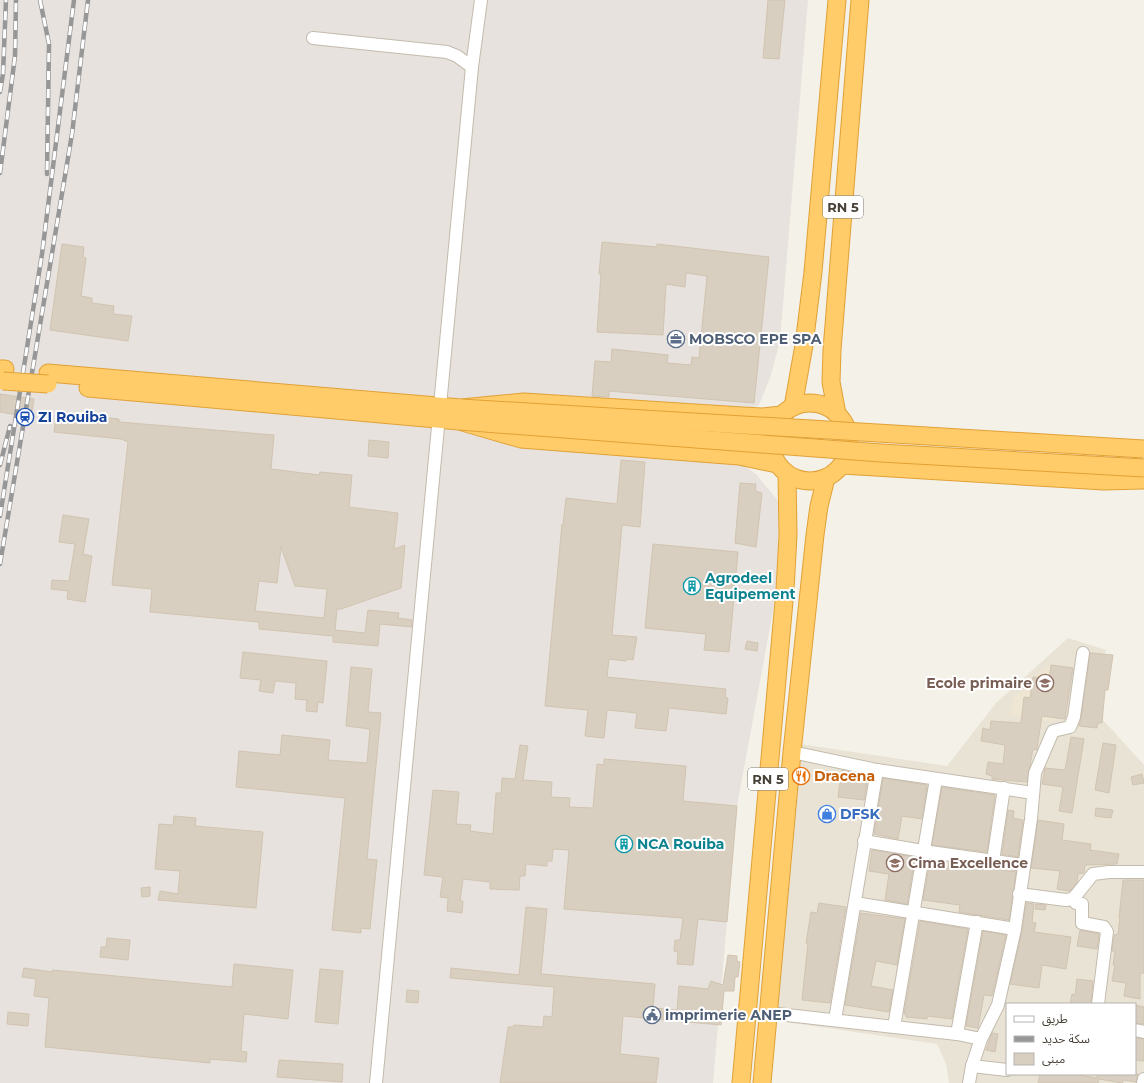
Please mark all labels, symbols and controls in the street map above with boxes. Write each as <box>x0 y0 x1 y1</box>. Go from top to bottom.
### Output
road number: RN 5 <box>823 196 863 218</box>
office icon: MOBSCO EPE SPA <box>666 329 686 349</box>
place label: MOBSCO EPE SPA <box>689 330 822 348</box>
station icon: ZI Rouiba <box>15 407 35 427</box>
place label: ZI Rouiba <box>38 408 107 426</box>
place label: Agrodeel Equipement <box>704 569 796 603</box>
building icon: Agrodeel Equipement <box>682 576 702 596</box>
school or university icon: Ecole primaire <box>1035 673 1055 693</box>
place label: Ecole primaire <box>926 674 1032 692</box>
restaurant icon: Dracena <box>791 766 811 786</box>
place label: Dracena <box>814 767 875 785</box>
road number: RN 5 <box>748 768 788 790</box>
shop icon: DFSK <box>817 804 837 824</box>
place label: DFSK <box>840 805 880 823</box>
building icon: NCA Rouiba <box>614 834 634 854</box>
place label: NCA Rouiba <box>637 835 724 853</box>
school or university icon: Cima Excellence <box>885 853 905 873</box>
place label: Cima Excellence <box>908 854 1028 872</box>
legend <box>1006 1003 1136 1075</box>
public building icon: imprimerie ANEP <box>642 1005 662 1025</box>
place label: imprimerie ANEP <box>665 1006 792 1024</box>
text: طريق <box>1042 1011 1068 1027</box>
text: سكة حديد <box>1042 1031 1090 1046</box>
text: مبنى <box>1042 1051 1065 1066</box>

